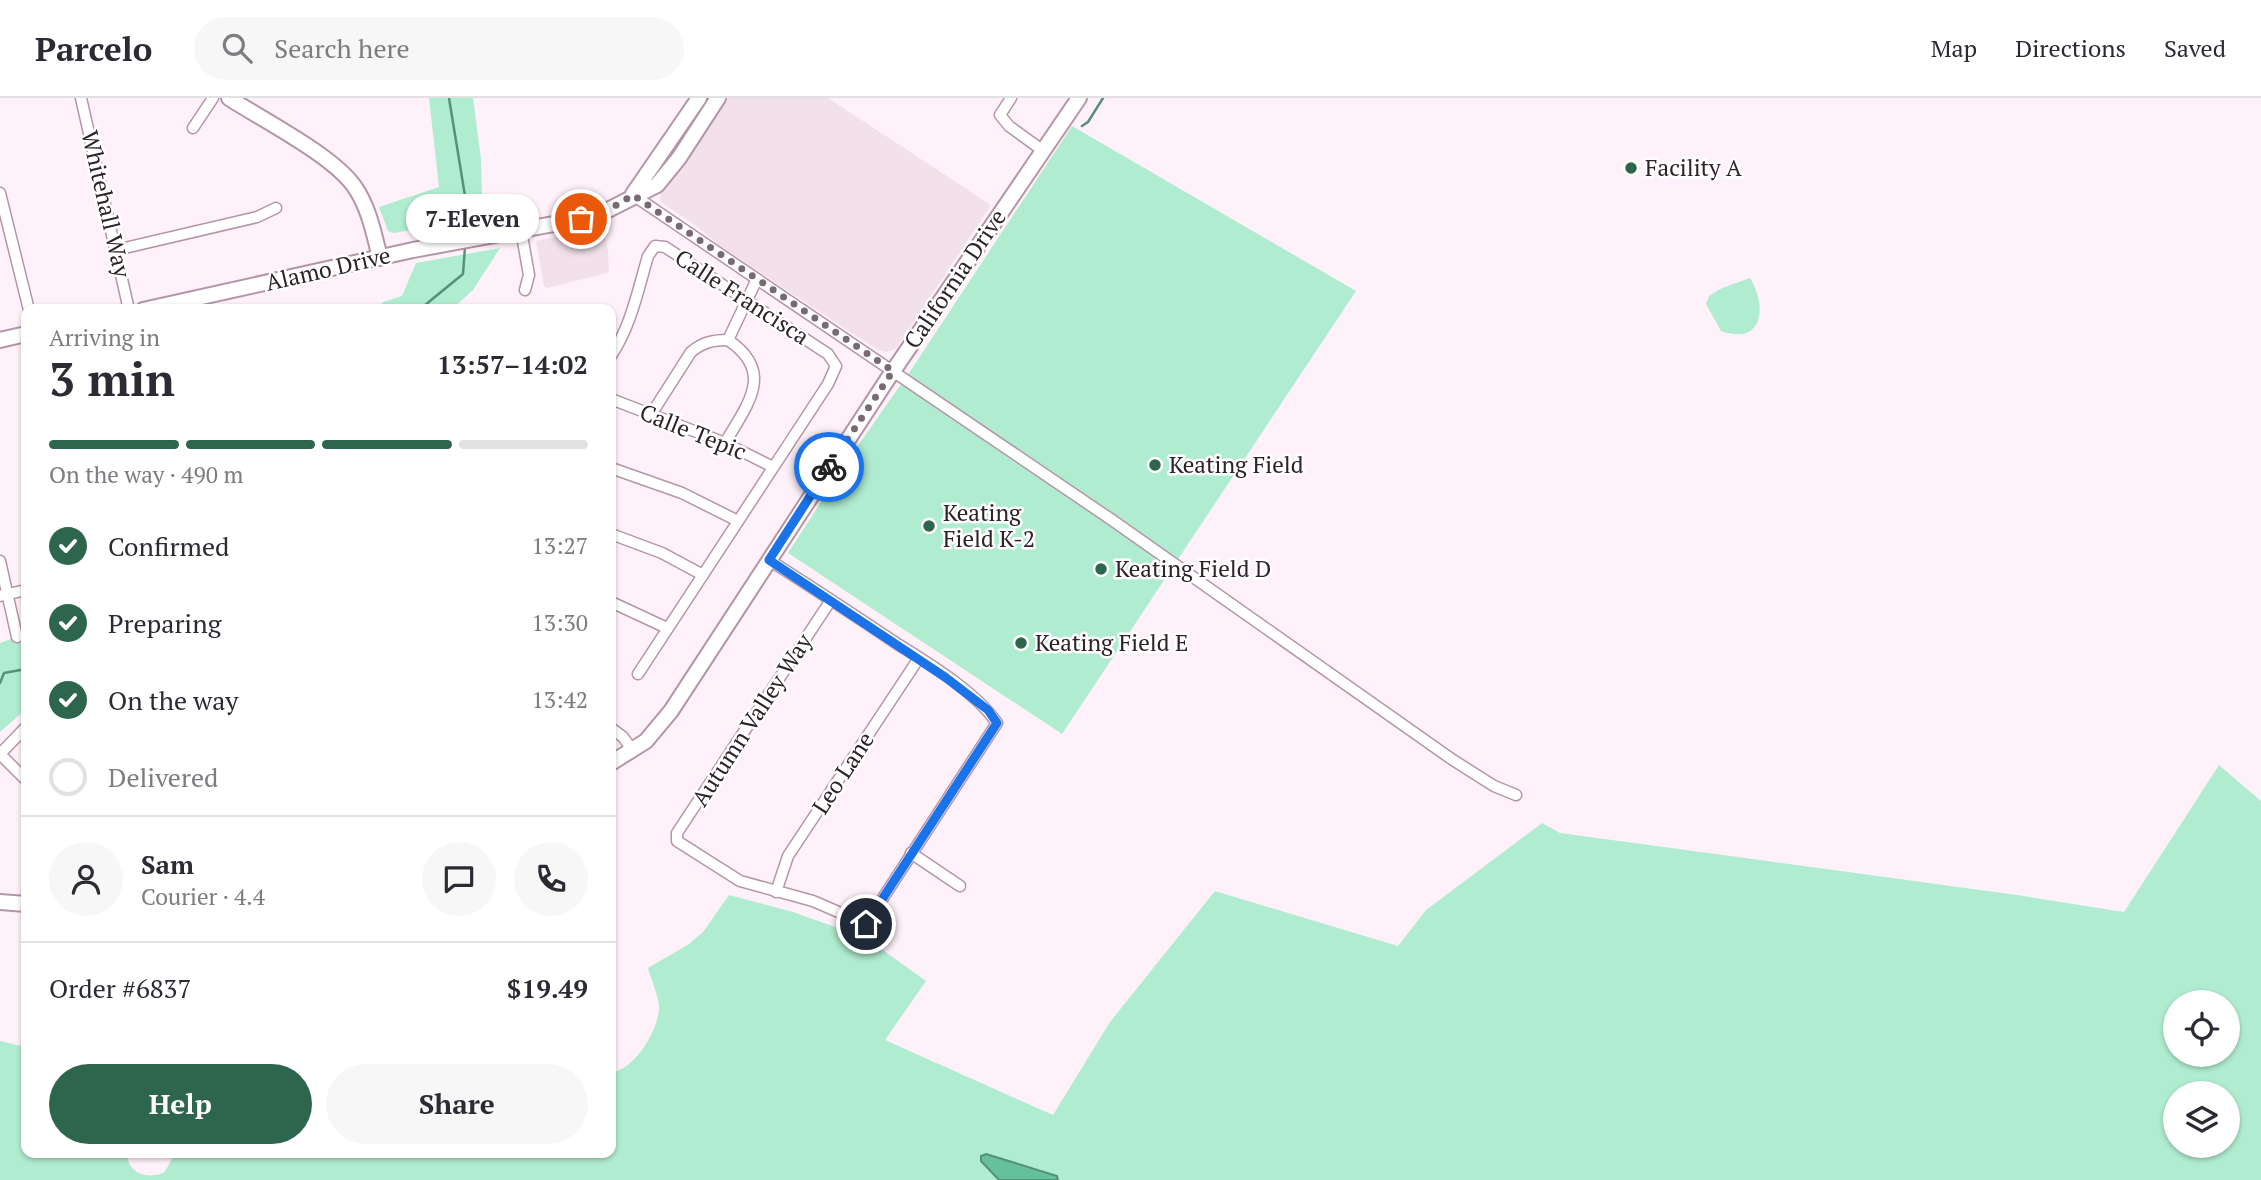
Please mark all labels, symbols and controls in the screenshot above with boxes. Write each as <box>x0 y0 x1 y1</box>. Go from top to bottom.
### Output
search box <box>194 17 684 80</box>
text: Parcelo <box>35 27 152 70</box>
icon: search <box>218 29 256 67</box>
text: Search here <box>274 31 410 65</box>
text: Map <box>1931 32 1977 64</box>
text: Directions <box>2015 32 2126 64</box>
text: Saved <box>2164 32 2226 64</box>
street label: Whitehall Way <box>75 127 139 281</box>
place label: Facility A <box>1645 152 1742 183</box>
marker: Facility A <box>1623 160 1639 176</box>
pin <box>551 189 611 249</box>
callout: 7-Eleven <box>406 194 539 244</box>
icon: bag <box>562 200 600 238</box>
text: 7-Eleven <box>425 203 520 234</box>
street label: California Drive <box>896 203 1013 355</box>
street label: Alamo Drive <box>262 239 393 298</box>
street label: Calle Francisca <box>669 242 816 352</box>
text: Arriving in <box>49 322 160 353</box>
text: 13:57–14:02 <box>437 347 588 381</box>
text: 3 min <box>49 348 175 409</box>
street label: Calle Tepic <box>635 396 751 467</box>
courier <box>794 432 864 502</box>
icon: bike <box>810 448 848 486</box>
place label: Keating Field <box>1169 449 1304 480</box>
marker: Keating Field <box>1147 457 1163 473</box>
text: On the way · 490 m <box>49 459 243 490</box>
place label: Keating Field K-2 <box>943 497 1035 554</box>
marker: Keating Field K-2 <box>921 518 937 534</box>
icon: check <box>49 527 87 565</box>
text: Confirmed <box>108 529 229 563</box>
text: 13:27 <box>531 530 588 561</box>
place label: Keating Field D <box>1115 553 1271 584</box>
marker: Keating Field D <box>1093 561 1109 577</box>
icon: check <box>49 604 87 642</box>
text: Preparing <box>108 606 221 640</box>
text: 13:30 <box>531 607 588 638</box>
street label: Autumn Valley Way <box>684 627 819 812</box>
place label: Keating Field E <box>1035 627 1188 658</box>
marker: Keating Field E <box>1013 635 1029 651</box>
icon: check <box>49 681 87 719</box>
text: On the way <box>108 683 239 717</box>
text: 13:42 <box>531 684 588 715</box>
street label: Leo Lane <box>805 726 881 820</box>
text: Delivered <box>108 760 218 794</box>
button: person <box>49 842 123 916</box>
button: chat <box>422 842 496 916</box>
button: phone <box>514 842 588 916</box>
text: Sam <box>141 847 194 881</box>
text: Courier · 4.4 <box>141 881 265 912</box>
pin <box>836 894 896 954</box>
icon: home <box>847 905 885 943</box>
text: Order #6837 <box>49 971 191 1005</box>
text: $19.49 <box>507 971 588 1005</box>
map controls <box>2163 990 2240 1158</box>
button: locate <box>2163 990 2240 1067</box>
button: Help <box>49 1064 312 1144</box>
button: Share <box>326 1064 588 1144</box>
button: layers <box>2163 1081 2240 1158</box>

